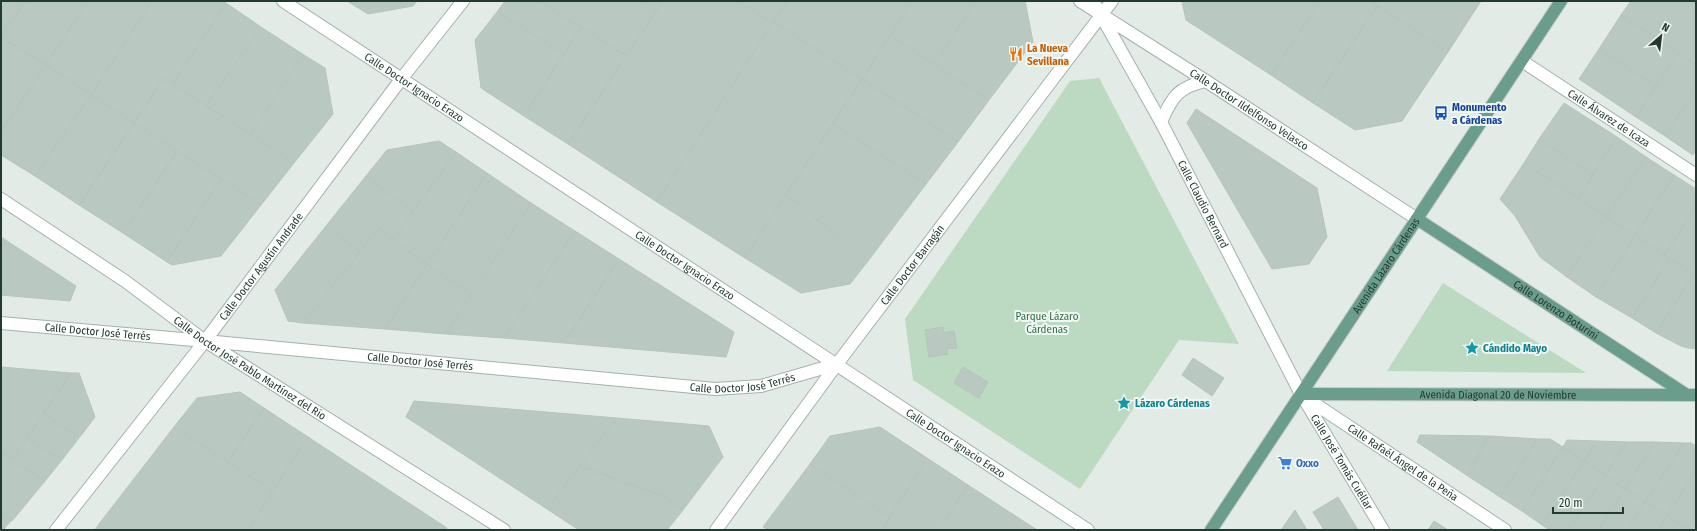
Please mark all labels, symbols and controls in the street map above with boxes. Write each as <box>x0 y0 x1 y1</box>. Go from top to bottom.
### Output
north arrow <box>1641 16 1681 56</box>
text: N <box>1659 20 1671 35</box>
place label: La Nueva Sevillana <box>1027 42 1069 68</box>
restaurant icon: La Nueva Sevillana <box>1008 46 1024 62</box>
street label: Calle Doctor Ignacio Erazo <box>362 50 467 125</box>
street label: Calle Doctor Ildelfonso Velasco <box>1187 66 1311 153</box>
street label: Calle Álvarez de Icaza <box>1565 86 1653 150</box>
place label: Monumento a Cárdenas <box>1452 101 1507 127</box>
bus stop icon: Monumento a Cárdenas <box>1433 105 1449 121</box>
street label: Calle Claudio Bernard <box>1175 158 1231 250</box>
street label: Calle Doctor Agustín Andrade <box>216 210 305 323</box>
street label: Avenida Lázaro Cárdenas <box>1350 215 1422 316</box>
street label: Calle Doctor Barragán <box>878 222 947 307</box>
street label: Calle Doctor Ignacio Erazo <box>633 228 737 303</box>
street label: Calle Lorenzo Boturini <box>1511 277 1601 342</box>
park label: Parque Lázaro Cárdenas <box>1016 310 1079 336</box>
street label: Calle Doctor José Pablo Martínez del Río <box>171 313 329 422</box>
street label: Calle Doctor José Terrés <box>44 320 151 343</box>
place icon: Cándido Mayo <box>1464 340 1480 356</box>
place label: Cándido Mayo <box>1483 342 1547 355</box>
street label: Calle Doctor José Terrés <box>367 350 474 373</box>
street label: Calle Doctor José Terrés <box>689 370 797 396</box>
street label: Avenida Diagonal 20 de Noviembre <box>1420 388 1576 401</box>
place icon: Lázaro Cárdenas <box>1116 395 1132 411</box>
place label: Lázaro Cárdenas <box>1135 397 1210 410</box>
street label: Calle Doctor Ignacio Erazo <box>904 406 1008 481</box>
street label: Calle José Tomás Cuéllar <box>1308 412 1376 512</box>
street label: Calle Rafaél Ángel de la Peña <box>1345 421 1461 504</box>
supermarket icon: Oxxo <box>1277 455 1293 471</box>
place label: Oxxo <box>1296 457 1319 470</box>
scale bar <box>1553 489 1623 515</box>
text: 20 m <box>1559 496 1583 510</box>

